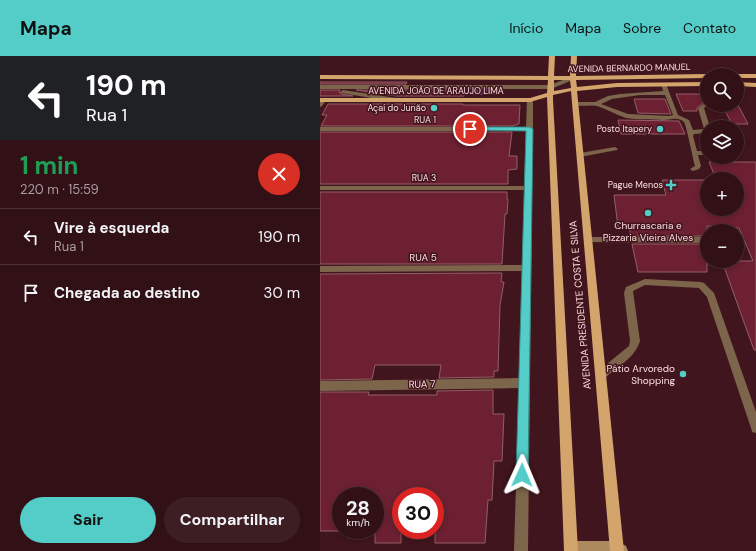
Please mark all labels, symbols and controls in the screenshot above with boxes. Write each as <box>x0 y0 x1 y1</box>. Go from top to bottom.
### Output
text: Mapa <box>20 16 72 41</box>
text: Início <box>509 19 543 37</box>
text: Mapa <box>565 19 601 37</box>
text: Sobre <box>623 19 661 37</box>
text: Contato <box>683 19 736 37</box>
street label: AVENIDA BERNARDO MANUEL <box>567 61 691 75</box>
text: 190 m <box>86 67 167 104</box>
map controls <box>700 68 744 268</box>
button: search <box>700 68 744 112</box>
icon: left <box>20 72 72 124</box>
street label: AVENIDA JOÃO DE ARAÚJO LIMA <box>368 84 504 97</box>
place label: Açaí do Junão <box>367 102 426 114</box>
text: Rua 1 <box>86 103 127 127</box>
marker: Açaí do Junão <box>429 103 439 113</box>
pin <box>453 112 487 146</box>
street label: RUA 1 <box>414 114 436 126</box>
icon: arrive <box>459 118 481 140</box>
button: layers <box>700 120 744 164</box>
place label: Posto Itapery <box>597 123 652 135</box>
marker: Posto Itapery <box>655 124 665 134</box>
text: 1 min <box>20 150 78 181</box>
button: close <box>258 153 300 195</box>
street label: RUA 3 <box>412 172 436 184</box>
button: + <box>700 172 744 216</box>
place label: Pague Menos <box>608 179 663 191</box>
marker: Pague Menos <box>666 180 676 190</box>
text: 220 m · 15:59 <box>20 181 99 198</box>
marker: Churrascaria e Pizzaria Vieira Alves <box>643 208 653 218</box>
text: Vire à esquerda <box>54 218 169 238</box>
place label: Churrascaria e Pizzaria Vieira Alves <box>603 219 693 244</box>
street label: AVENIDA PRESIDENTE COSTA E SILVA <box>566 220 594 390</box>
button: − <box>700 224 744 268</box>
icon: left <box>20 226 42 248</box>
text: 190 m <box>258 227 300 247</box>
text: Rua 1 <box>54 238 84 255</box>
street label: RUA 5 <box>409 251 437 264</box>
icon: arrive <box>20 282 42 304</box>
text: Chegada ao destino <box>54 283 200 303</box>
text: 30 m <box>264 283 300 303</box>
place label: Pátio Arvoredo Shopping <box>607 362 675 387</box>
marker: Pátio Arvoredo Shopping <box>678 369 688 379</box>
street label: RUA 7 <box>408 377 436 391</box>
position arrow <box>501 454 543 496</box>
speed limit sign: 30 <box>392 487 444 539</box>
text: 28 <box>346 495 370 521</box>
button: Sair <box>20 497 156 543</box>
button: Compartilhar <box>164 497 300 543</box>
text: km/h <box>346 516 370 529</box>

